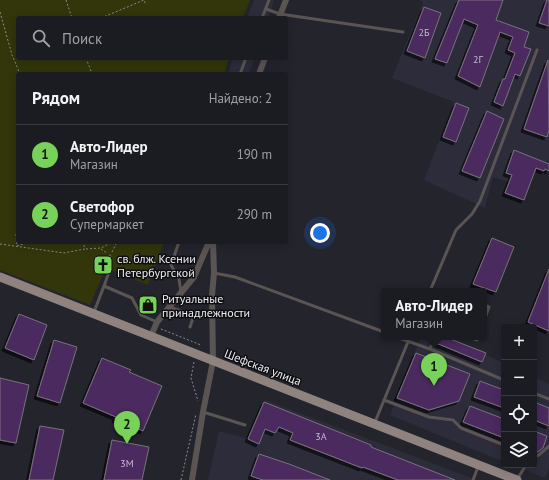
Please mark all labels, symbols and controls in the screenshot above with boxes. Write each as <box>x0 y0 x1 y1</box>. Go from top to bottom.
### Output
search box <box>16 16 288 60</box>
house number: 2Б <box>419 26 430 39</box>
icon: search <box>30 27 52 49</box>
text: Поиск <box>62 29 102 48</box>
house number: 2Г <box>473 53 484 66</box>
text: Рядом <box>32 87 80 109</box>
text: Найдено: 2 <box>209 90 272 107</box>
text: Авто-Лидер <box>70 137 148 156</box>
text: 1 <box>41 146 49 163</box>
text: 190 m <box>237 146 272 163</box>
text: Магазин <box>70 156 118 173</box>
text: Светофор <box>70 197 134 216</box>
text: 2 <box>41 206 49 223</box>
text: 290 m <box>237 206 272 223</box>
text: Супермаркет <box>70 216 144 233</box>
your location <box>310 223 330 243</box>
place label: св. блж. Ксении Петербургской <box>117 251 196 280</box>
church icon: св. блж. Ксении Петербургской <box>92 254 114 276</box>
popup <box>381 288 487 340</box>
place label: Ритуальные принадлежности <box>162 291 250 320</box>
shop icon: Ритуальные принадлежности <box>137 294 159 316</box>
text: Авто-Лидер <box>395 296 473 315</box>
text: Магазин <box>395 315 443 332</box>
map controls <box>501 324 537 468</box>
button: + <box>501 324 537 360</box>
street label: Шефская улица <box>222 345 304 389</box>
pin: 1 <box>421 353 447 386</box>
button: − <box>501 360 537 396</box>
button: locate <box>501 396 537 432</box>
pin: 2 <box>114 411 140 444</box>
house number: 3А <box>315 430 327 443</box>
button: layers <box>501 432 537 468</box>
house number: 3М <box>120 457 134 470</box>

